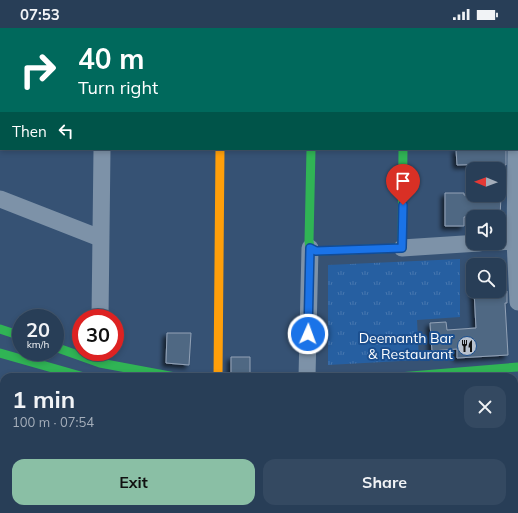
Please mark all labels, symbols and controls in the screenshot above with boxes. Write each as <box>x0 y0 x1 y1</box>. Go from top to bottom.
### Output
text: 07:53 <box>20 5 60 24</box>
text: 40 m <box>78 41 144 76</box>
icon: right <box>12 44 64 96</box>
text: Turn right <box>78 76 158 99</box>
icon: left <box>55 120 77 142</box>
text: Then <box>12 122 47 141</box>
north arrow <box>466 162 506 202</box>
map controls <box>466 162 506 298</box>
pin <box>386 164 420 205</box>
icon: arrive <box>392 170 414 192</box>
button: sound <box>466 210 506 250</box>
button: search <box>466 258 506 298</box>
speed limit sign: 30 <box>72 309 124 361</box>
position arrow <box>287 313 329 355</box>
text: 20 <box>26 317 50 342</box>
place label: Deemanth Bar & Restaurant <box>359 329 454 363</box>
restaurant icon: Deemanth Bar & Restaurant <box>456 335 478 357</box>
text: km/h <box>27 338 49 351</box>
text: 1 min <box>12 384 75 414</box>
button: close <box>464 386 506 428</box>
text: 100 m · 07:54 <box>12 414 94 430</box>
button: Exit <box>12 459 255 505</box>
button: Share <box>263 459 506 505</box>

